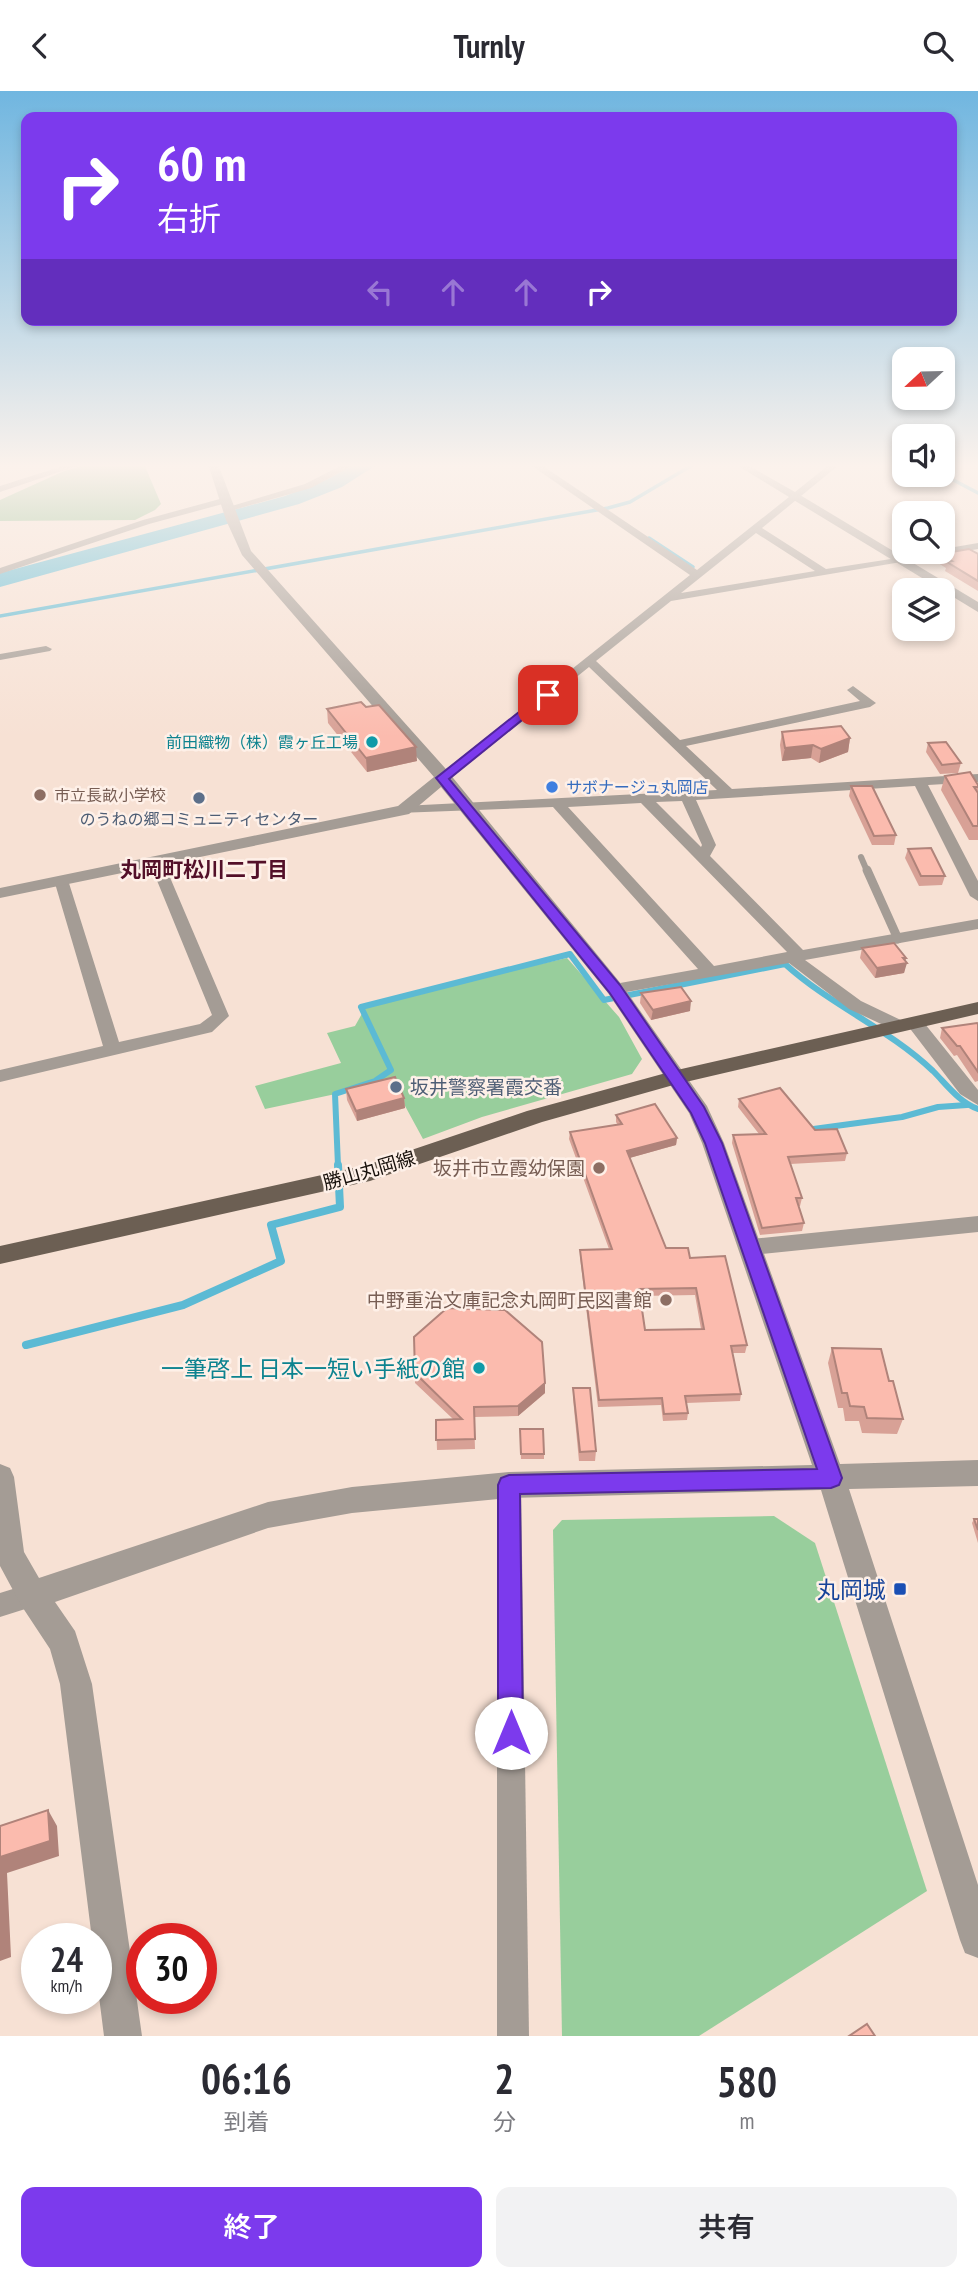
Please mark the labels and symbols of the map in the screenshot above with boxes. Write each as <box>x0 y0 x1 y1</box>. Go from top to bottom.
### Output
north arrow <box>892 347 956 409</box>
pin <box>518 665 578 725</box>
place label: 前田織物（株）霞ヶ丘工場 <box>166 732 358 752</box>
marker: 前田織物（株）霞ヶ丘工場 <box>364 734 380 750</box>
place label: サボナージュ丸岡店 <box>566 777 709 797</box>
marker: サボナージュ丸岡店 <box>544 779 560 795</box>
place label: 市立長畝小学校 <box>54 785 166 805</box>
marker: 市立長畝小学校 <box>32 787 48 803</box>
marker: のうねの郷コミュニティセンター <box>191 790 207 806</box>
place label: のうねの郷コミュニティセンター <box>79 809 319 829</box>
district label: 丸岡町松川二丁目 <box>120 856 288 883</box>
place label: 坂井警察署霞交番 <box>410 1075 562 1099</box>
marker: 坂井警察署霞交番 <box>388 1079 404 1095</box>
street label: 勝山丸岡線 <box>320 1145 418 1195</box>
place label: 坂井市立霞幼保園 <box>433 1156 585 1180</box>
marker: 坂井市立霞幼保園 <box>591 1160 607 1176</box>
place label: 中野重治文庫記念丸岡町民図書館 <box>367 1288 652 1312</box>
marker: 中野重治文庫記念丸岡町民図書館 <box>658 1292 674 1308</box>
place label: 一筆啓上 日本一短い手紙の館 <box>161 1354 465 1383</box>
marker: 一筆啓上 日本一短い手紙の館 <box>471 1360 487 1376</box>
place label: 丸岡城 <box>817 1575 886 1604</box>
marker: 丸岡城 <box>892 1581 908 1597</box>
position arrow <box>474 1696 548 1770</box>
speed limit sign: 30 <box>126 1923 217 2014</box>

